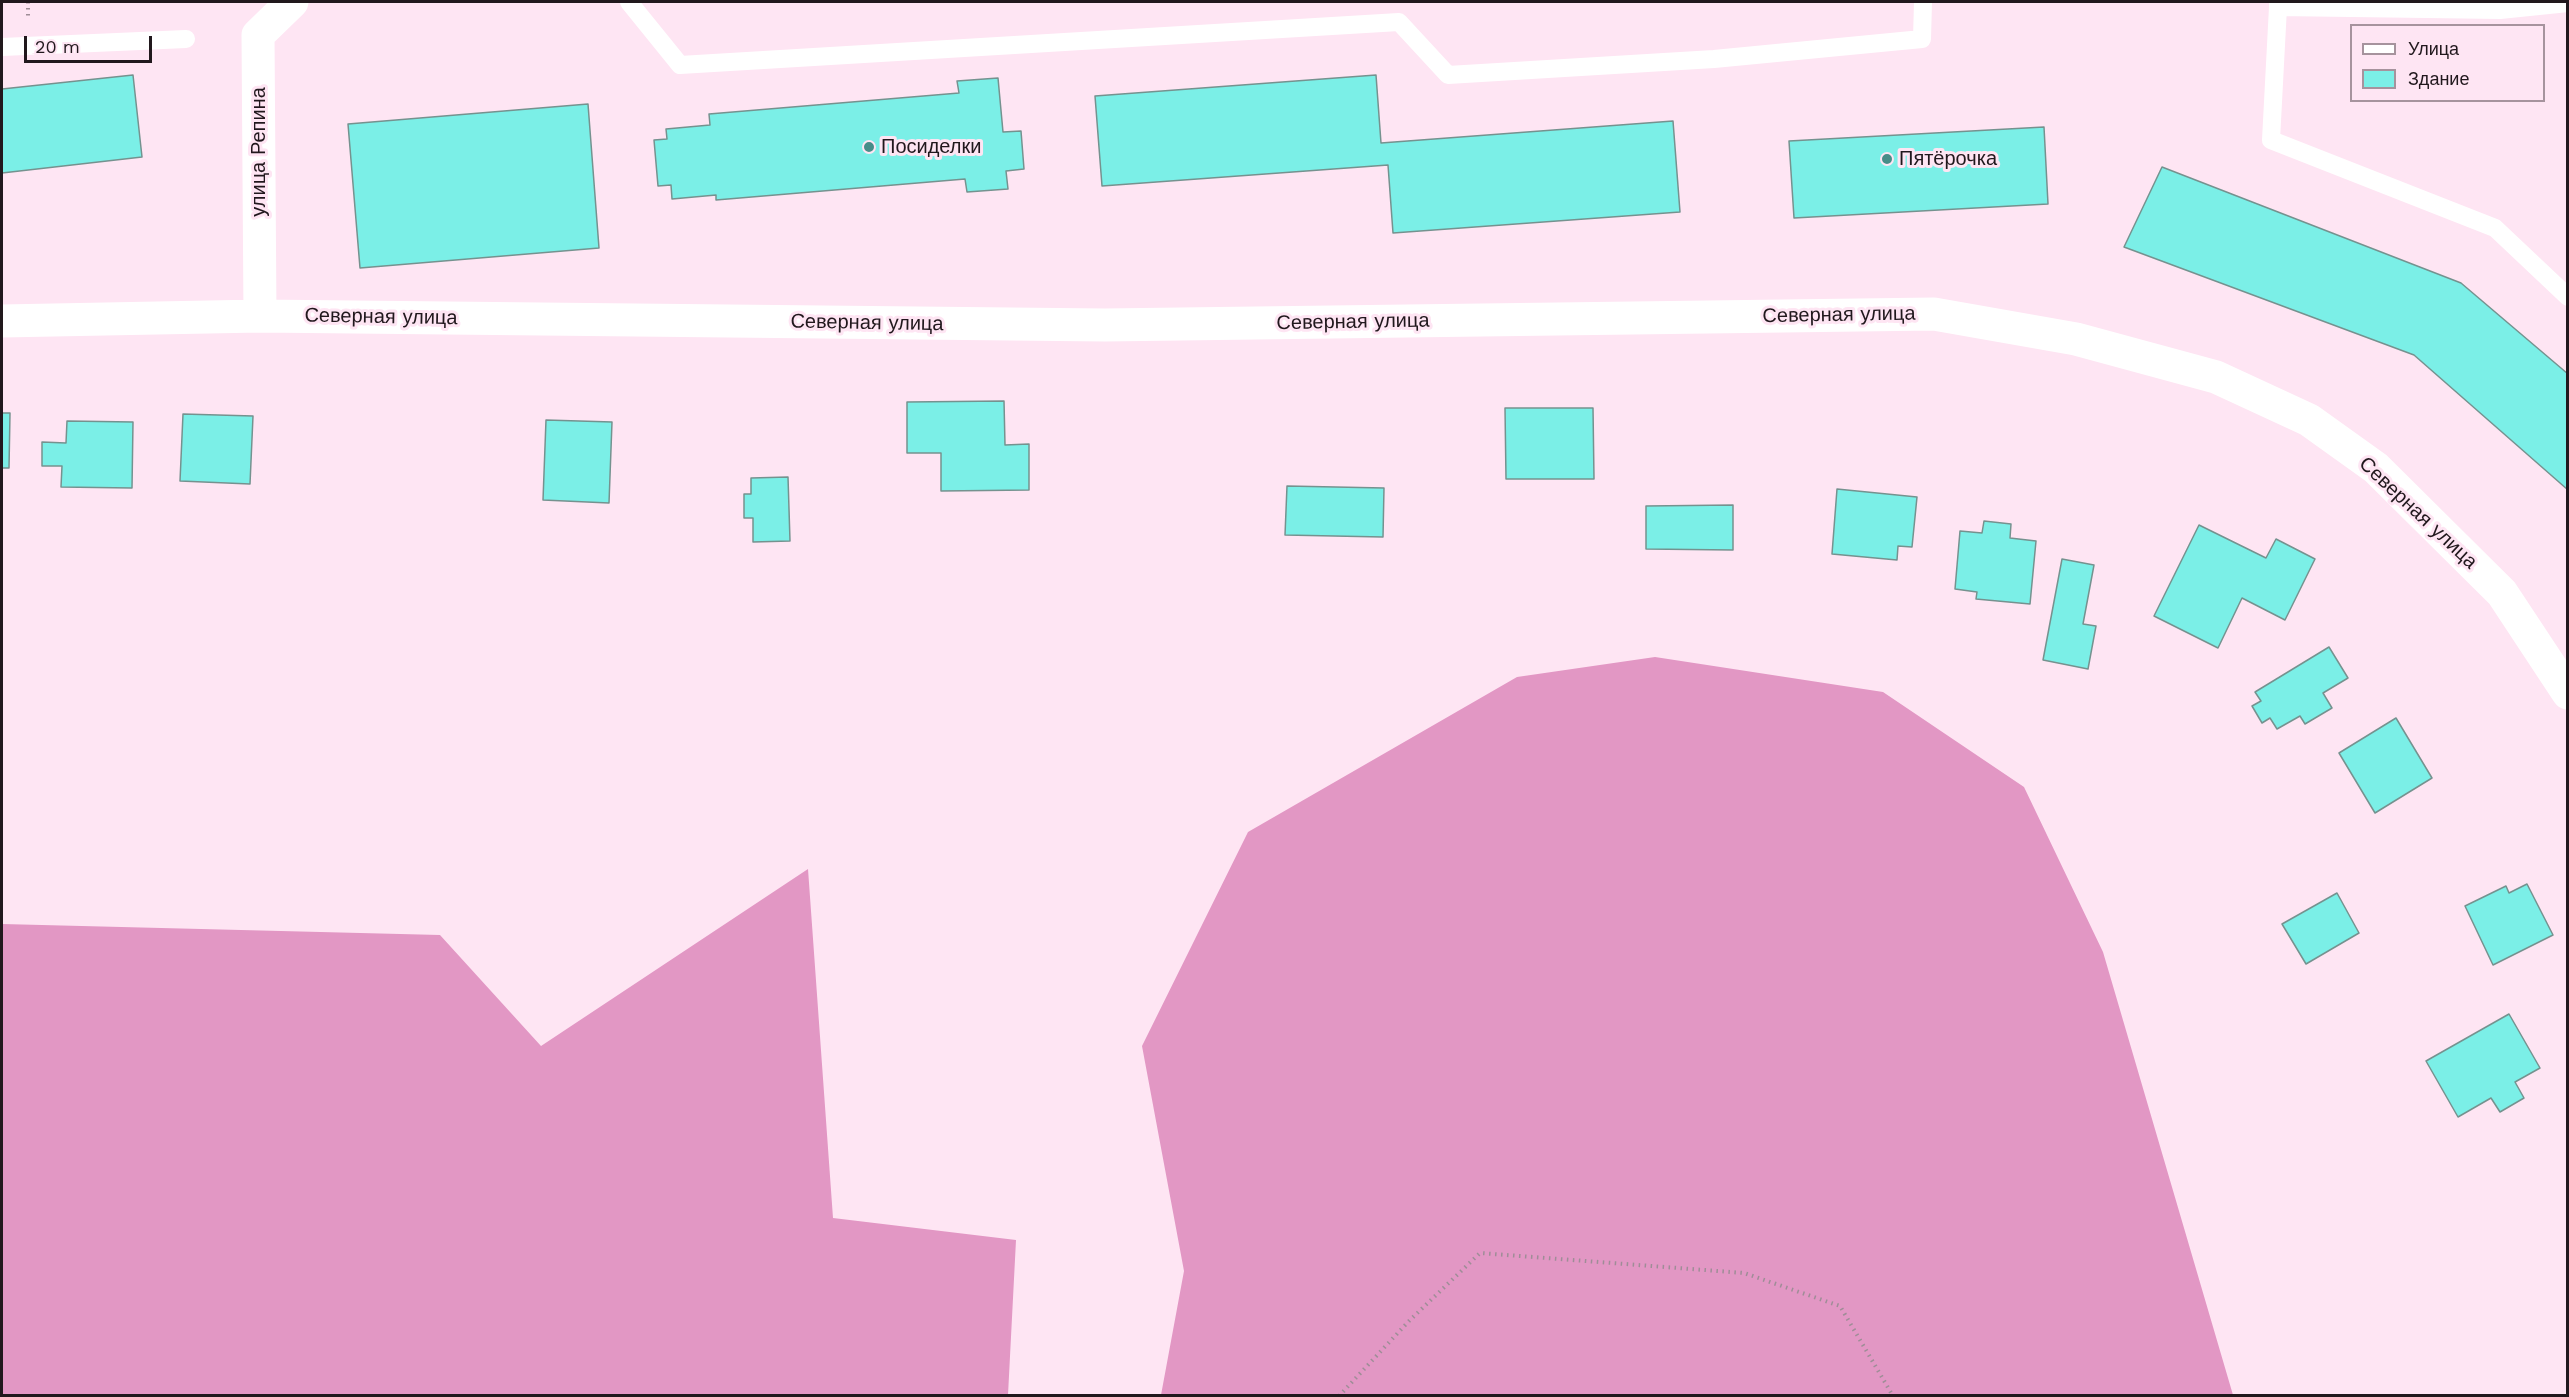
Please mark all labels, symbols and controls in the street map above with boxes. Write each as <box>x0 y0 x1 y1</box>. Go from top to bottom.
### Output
scale bar <box>27 24 154 62</box>
legend <box>2350 24 2545 102</box>
text: 20 m <box>35 36 80 57</box>
text: Улица <box>2408 38 2459 59</box>
text: Здание <box>2408 68 2469 89</box>
street label: улица Репина <box>247 87 271 217</box>
place label: Посиделки <box>881 135 981 159</box>
marker: Посиделки <box>862 140 876 154</box>
place label: Пятёрочка <box>1899 147 1997 171</box>
marker: Пятёрочка <box>1880 152 1894 166</box>
street label: Северная улица <box>1762 302 1916 328</box>
street label: Северная улица <box>304 304 458 330</box>
street label: Северная улица <box>1276 309 1430 335</box>
street label: Северная улица <box>790 310 944 336</box>
street label: Северная улица <box>2354 452 2482 574</box>

